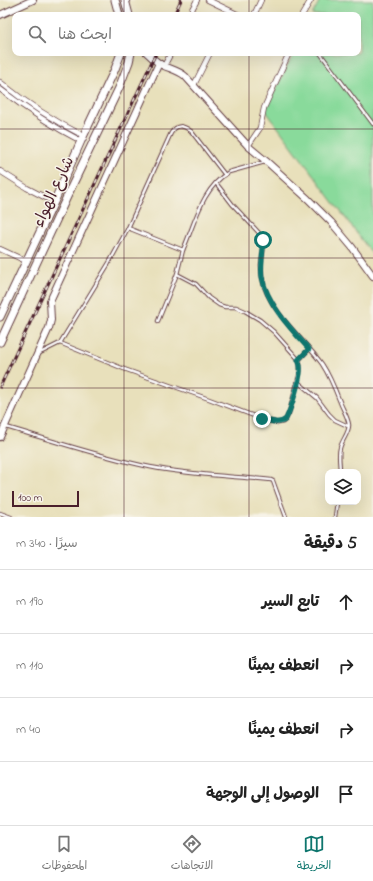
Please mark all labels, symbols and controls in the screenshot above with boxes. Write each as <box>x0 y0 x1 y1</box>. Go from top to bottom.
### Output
search box <box>12 12 361 56</box>
icon: search <box>26 23 48 45</box>
text: ابحث هنا <box>58 24 112 46</box>
street label: شارع الهواء <box>27 153 81 231</box>
route start <box>254 231 272 249</box>
route end <box>253 410 271 428</box>
map controls <box>325 469 361 505</box>
button: layers <box>325 469 361 505</box>
scale bar <box>12 489 79 508</box>
text: 100 m <box>18 490 42 506</box>
text: 5 دقيقة <box>304 531 357 556</box>
text: سيرًا · 340 m <box>16 534 78 553</box>
text: تابع السير <box>262 591 319 613</box>
icon: ahead <box>335 591 357 613</box>
text: 190 m <box>16 592 43 611</box>
text: انعطف يمينًا <box>248 655 319 677</box>
icon: right <box>335 655 357 677</box>
text: 110 m <box>16 656 43 675</box>
text: انعطف يمينًا <box>248 719 319 741</box>
icon: right <box>335 719 357 741</box>
text: 40 m <box>16 720 40 739</box>
text: الوصول إلى الوجهة <box>206 783 319 805</box>
icon: arrive <box>335 783 357 805</box>
tab: المحفوظات <box>42 833 87 875</box>
tab: الاتجاهات <box>171 833 213 875</box>
tab: الخريطة <box>297 833 331 875</box>

